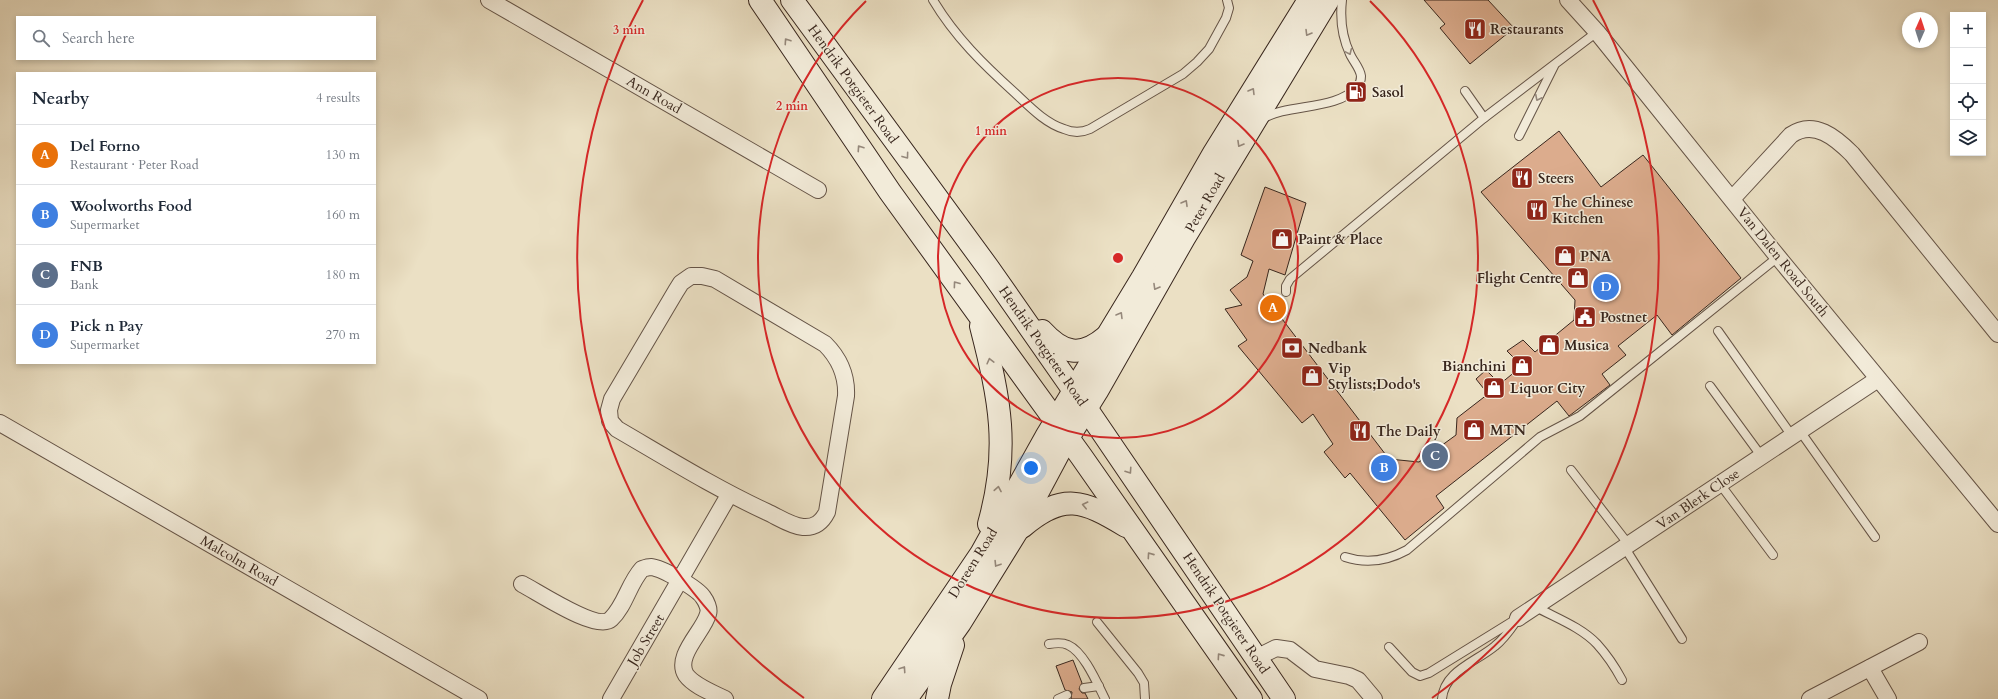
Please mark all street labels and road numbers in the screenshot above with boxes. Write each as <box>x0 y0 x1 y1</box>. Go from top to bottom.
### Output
street label: Hendrik Potgieter Road <box>803 21 903 148</box>
street label: Ann Road <box>623 72 685 119</box>
street label: Peter Road <box>1181 170 1230 236</box>
street label: Van Dalen Road South <box>1733 203 1833 321</box>
street label: Hendrik Potgieter Road <box>994 282 1092 410</box>
street label: Van Blerk Close <box>1653 464 1743 534</box>
street label: Doreen Road <box>944 524 1002 602</box>
street label: Malcolm Road <box>197 531 282 591</box>
street label: Hendrik Potgieter Road <box>1178 549 1274 678</box>
street label: Job Street <box>622 610 669 671</box>

